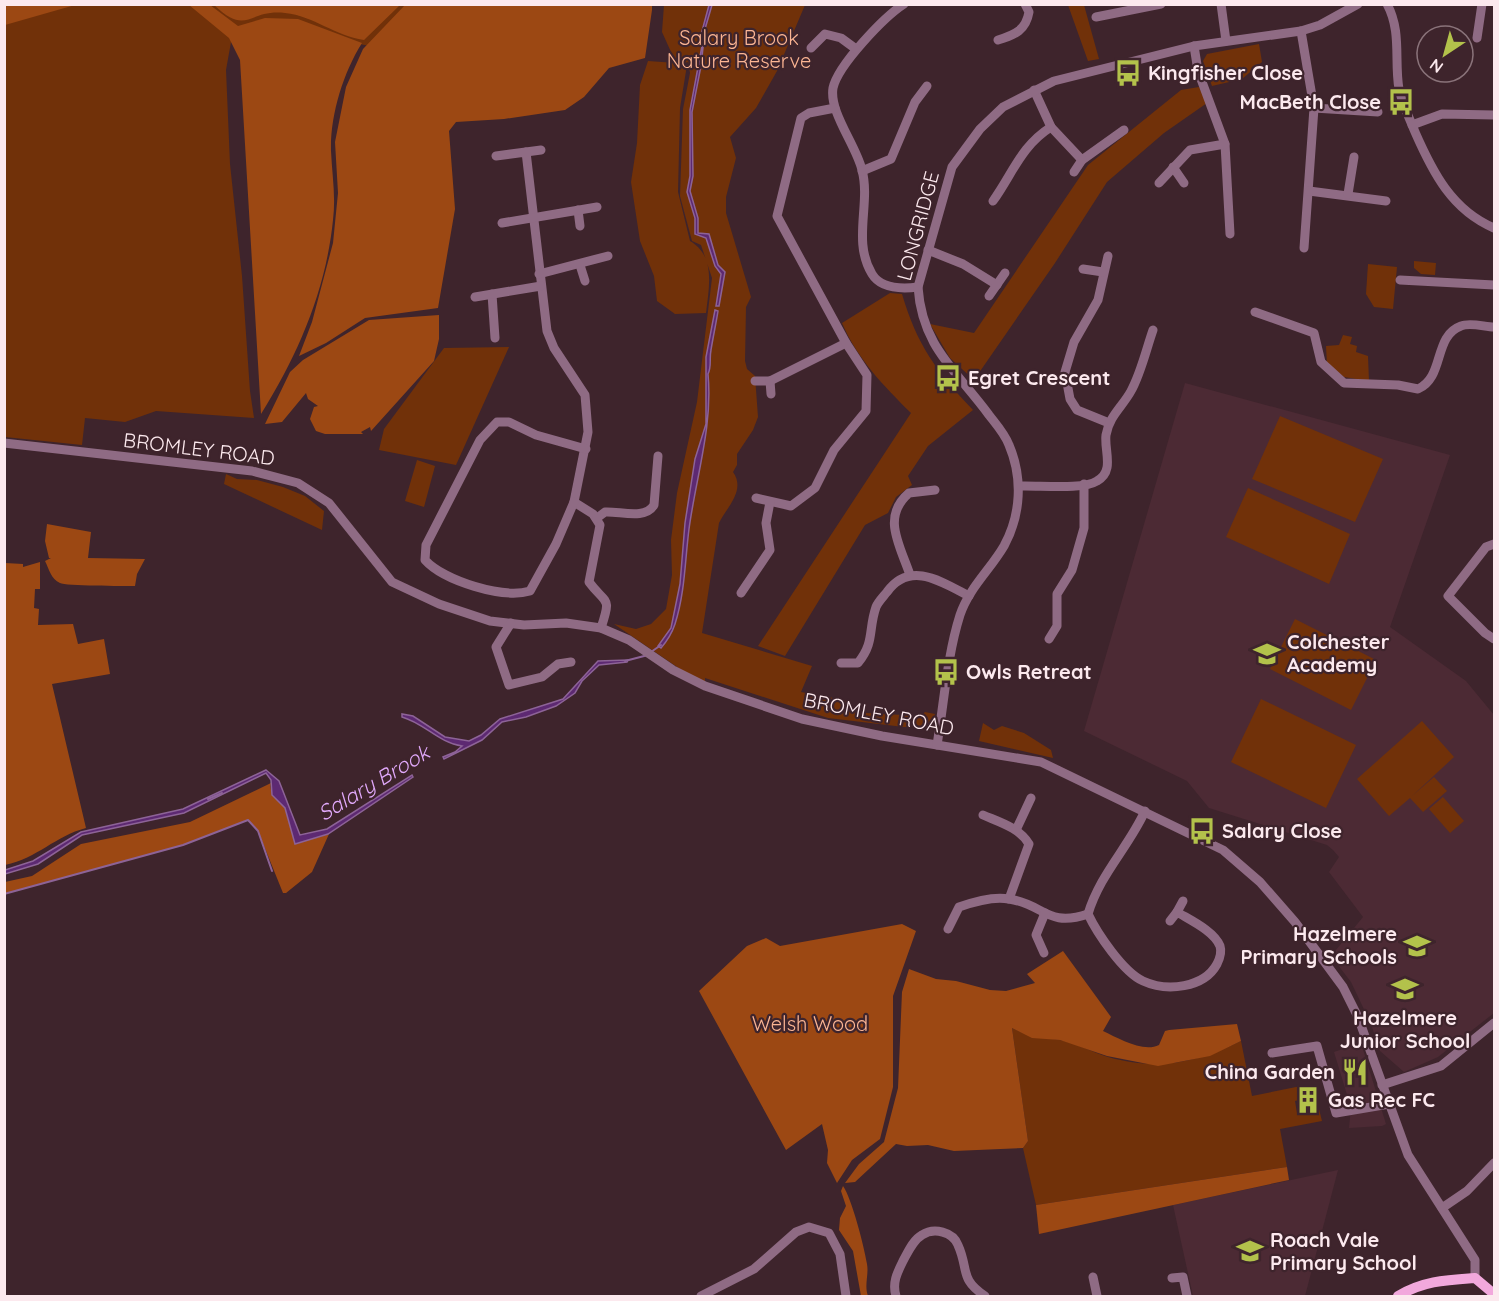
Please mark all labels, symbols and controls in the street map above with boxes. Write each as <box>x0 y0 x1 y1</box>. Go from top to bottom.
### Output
north arrow <box>1415 24 1475 84</box>
park label: Salary Brook Nature Reserve <box>667 25 811 73</box>
text: N <box>1426 55 1447 78</box>
bus stop icon: Kingfisher Close <box>1113 58 1143 88</box>
place label: Kingfisher Close <box>1148 60 1303 85</box>
bus stop icon: MacBeth Close <box>1386 87 1416 117</box>
place label: MacBeth Close <box>1240 89 1381 114</box>
street label: LONGRIDGE <box>891 168 944 283</box>
bus stop icon: Egret Crescent <box>933 363 963 393</box>
place label: Egret Crescent <box>968 365 1110 390</box>
street label: BROMLEY ROAD <box>122 427 276 470</box>
place label: Colchester Academy <box>1287 629 1390 677</box>
school or university icon: Colchester Academy <box>1252 639 1282 669</box>
bus stop icon: Owls Retreat <box>931 657 961 687</box>
place label: Owls Retreat <box>966 659 1092 684</box>
street label: BROMLEY ROAD <box>802 687 956 740</box>
water label: Salary Brook <box>313 738 436 826</box>
bus stop icon: Salary Close <box>1187 816 1217 846</box>
place label: Salary Close <box>1222 818 1342 843</box>
place label: Hazelmere Primary Schools <box>1240 921 1397 969</box>
school or university icon: Hazelmere Primary Schools <box>1402 931 1432 961</box>
school or university icon: Hazelmere Junior School <box>1390 974 1420 1004</box>
place label: Hazelmere Junior School <box>1340 1005 1470 1053</box>
park label: Welsh Wood <box>752 1011 868 1036</box>
restaurant icon: China Garden <box>1340 1057 1370 1087</box>
place label: China Garden <box>1205 1059 1335 1084</box>
building icon: Gas Rec FC <box>1293 1085 1323 1115</box>
place label: Gas Rec FC <box>1328 1087 1435 1112</box>
place label: Roach Vale Primary School <box>1270 1227 1417 1275</box>
school or university icon: Roach Vale Primary School <box>1235 1236 1265 1266</box>

